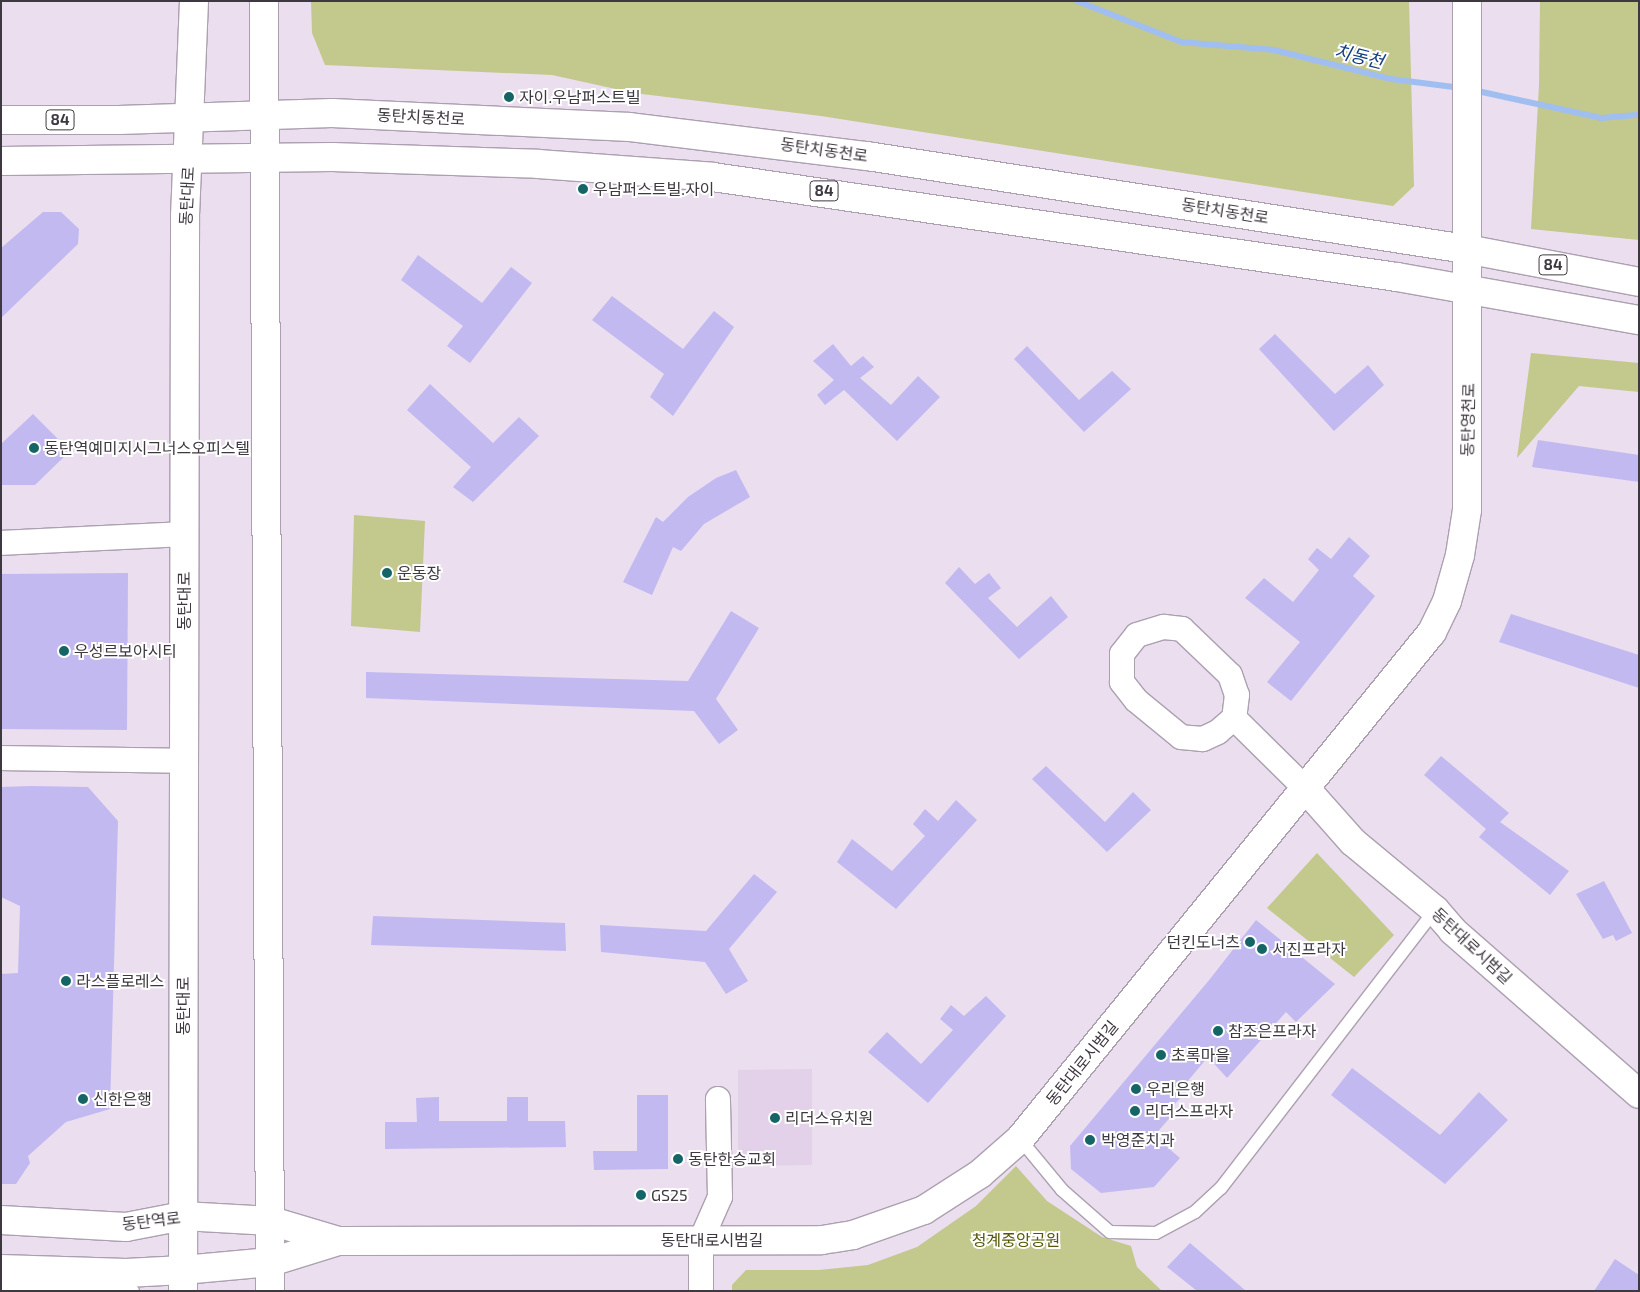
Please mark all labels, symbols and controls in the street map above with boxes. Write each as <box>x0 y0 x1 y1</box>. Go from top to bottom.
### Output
water label: 치동천 <box>1332 40 1386 72</box>
place label: 자이.우남퍼스트빌 <box>519 87 640 107</box>
marker: 자이.우남퍼스트빌 <box>503 91 515 103</box>
street label: 동탄치동천로 <box>376 105 466 129</box>
road number: 84 <box>45 108 75 132</box>
street label: 동탄치동천로 <box>779 134 869 166</box>
street label: 동탄대로 <box>176 166 198 226</box>
road number: 84 <box>809 178 839 204</box>
place label: 우남퍼스트빌.자이 <box>593 179 714 199</box>
marker: 우남퍼스트빌.자이 <box>577 183 589 195</box>
street label: 동탄치동천로 <box>1180 195 1270 227</box>
road number: 84 <box>1538 252 1568 278</box>
street label: 동탄영천로 <box>1458 383 1478 457</box>
place label: 동탄역예미지시그너스오피스텔 <box>44 438 250 458</box>
marker: 동탄역예미지시그너스오피스텔 <box>28 442 40 454</box>
place label: 운동장 <box>397 563 441 583</box>
marker: 운동장 <box>381 567 393 579</box>
street label: 동탄대로 <box>174 572 194 630</box>
place label: 우성르보아시티 <box>74 641 177 661</box>
marker: 우성르보아시티 <box>58 645 70 657</box>
street label: 동탄대로시범길 <box>1428 904 1516 988</box>
place label: 던킨도너츠 <box>1166 932 1240 952</box>
marker: 던킨도너츠 <box>1244 936 1256 948</box>
place label: 서진프라자 <box>1272 939 1346 959</box>
marker: 서진프라자 <box>1256 943 1268 955</box>
place label: 라스플로레스 <box>76 971 164 991</box>
marker: 라스플로레스 <box>60 975 72 987</box>
street label: 동탄대로 <box>173 977 193 1035</box>
street label: 동탄대로시범길 <box>1042 1017 1122 1109</box>
place label: 참조은프라자 <box>1228 1021 1316 1041</box>
marker: 참조은프라자 <box>1212 1025 1224 1037</box>
place label: 초록마을 <box>1171 1045 1230 1065</box>
marker: 초록마을 <box>1155 1049 1167 1061</box>
place label: 우리은행 <box>1146 1079 1205 1099</box>
marker: 우리은행 <box>1130 1083 1142 1095</box>
place label: 신한은행 <box>93 1089 152 1109</box>
marker: 신한은행 <box>77 1093 89 1105</box>
place label: 리더스프라자 <box>1145 1101 1233 1121</box>
marker: 리더스프라자 <box>1129 1105 1141 1117</box>
place label: 리더스유치원 <box>785 1108 873 1128</box>
marker: 리더스유치원 <box>769 1112 781 1124</box>
place label: 박영준치과 <box>1101 1130 1175 1150</box>
marker: 박영준치과 <box>1083 1133 1097 1147</box>
place label: 동탄한승교회 <box>688 1149 776 1169</box>
marker: 동탄한승교회 <box>672 1153 684 1165</box>
place label: GS25 <box>651 1185 688 1205</box>
marker: GS25 <box>635 1189 647 1201</box>
street label: 동탄역로 <box>121 1208 181 1234</box>
street label: 동탄대로시범길 <box>660 1230 764 1250</box>
park label: 청계중앙공원 <box>972 1230 1060 1250</box>

